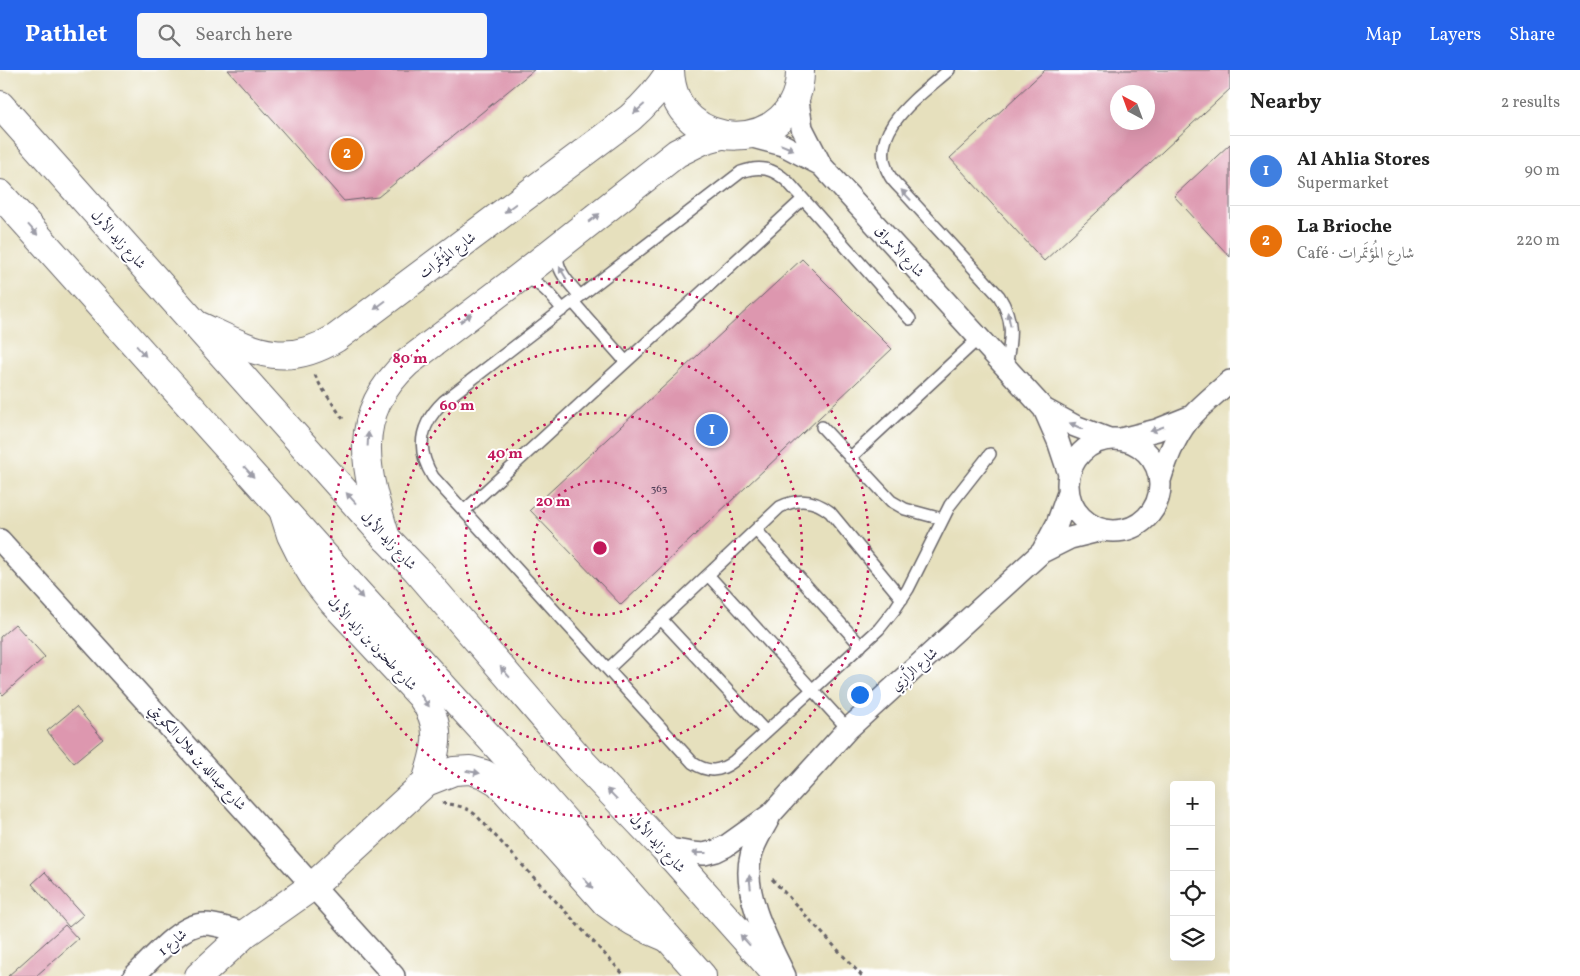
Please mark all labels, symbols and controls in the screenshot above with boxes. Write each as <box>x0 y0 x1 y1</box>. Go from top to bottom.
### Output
search box <box>137 13 487 58</box>
text: Pathlet <box>25 18 107 52</box>
icon: search <box>155 21 183 49</box>
text: Search here <box>195 22 293 48</box>
text: Map <box>1365 23 1401 48</box>
text: Layers <box>1429 23 1481 48</box>
text: Share <box>1509 23 1555 48</box>
north arrow <box>1110 85 1155 130</box>
text: Nearby <box>1250 88 1321 117</box>
text: 2 results <box>1501 92 1560 114</box>
one-way arrow <box>633 104 646 115</box>
pin: 2 <box>331 135 363 173</box>
one-way arrow <box>779 143 794 151</box>
text: Al Ahlia Stores <box>1297 147 1430 173</box>
text: 1 <box>1263 160 1269 182</box>
text: 90 m <box>1524 160 1560 182</box>
text: Supermarket <box>1297 173 1389 195</box>
one-way arrow <box>900 190 912 202</box>
one-way arrow <box>504 202 517 213</box>
street label: شارع زايد الأول <box>85 205 151 274</box>
one-way arrow <box>587 213 600 224</box>
text: La Brioche <box>1297 214 1392 240</box>
street label: شارع الأسواق <box>869 221 929 283</box>
one-way arrow <box>27 223 38 236</box>
street label: شارع المُؤتَمرات <box>413 225 481 285</box>
text: 2 <box>1262 230 1270 252</box>
text: 220 m <box>1516 230 1560 252</box>
text: Café · شارع المُؤتَمرات <box>1297 243 1414 265</box>
one-way arrow <box>559 265 567 280</box>
one-way arrow <box>374 300 387 311</box>
one-way arrow <box>1005 311 1013 326</box>
one-way arrow <box>459 313 473 323</box>
one-way arrow <box>135 344 147 356</box>
text: 80 m <box>393 349 428 370</box>
text: 60 m <box>440 396 475 417</box>
pin: 1 <box>696 411 728 449</box>
one-way arrow <box>1069 421 1083 429</box>
one-way arrow <box>1150 426 1165 434</box>
one-way arrow <box>364 431 372 447</box>
text: 40 m <box>487 444 523 465</box>
one-way arrow <box>244 465 255 478</box>
house number: 363 <box>651 482 668 497</box>
one-way arrow <box>345 491 356 504</box>
text: 20 m <box>536 492 571 513</box>
street label: شارع زايد الأول <box>355 506 421 575</box>
centre of rings <box>591 539 609 557</box>
one-way arrow <box>352 586 364 598</box>
street label: شارع طحنون بن زايد الأول <box>322 591 422 696</box>
street label: شارع الرَّازِي <box>885 641 943 697</box>
one-way arrow <box>499 665 510 678</box>
your location <box>847 682 873 708</box>
one-way arrow <box>420 694 430 708</box>
street label: شارع عبدالله بن هلال الكويتي <box>143 701 250 817</box>
one-way arrow <box>465 768 481 776</box>
map controls <box>1170 781 1215 961</box>
button: + <box>1170 781 1215 826</box>
one-way arrow <box>606 788 618 800</box>
street label: شارع زايد الأول <box>624 809 690 878</box>
button: − <box>1170 826 1215 871</box>
one-way arrow <box>691 849 707 857</box>
button: locate <box>1170 871 1215 916</box>
one-way arrow <box>746 873 754 889</box>
one-way arrow <box>582 876 593 889</box>
button: layers <box>1170 916 1215 961</box>
street label: شارع 1 <box>154 925 192 962</box>
one-way arrow <box>739 934 751 946</box>

